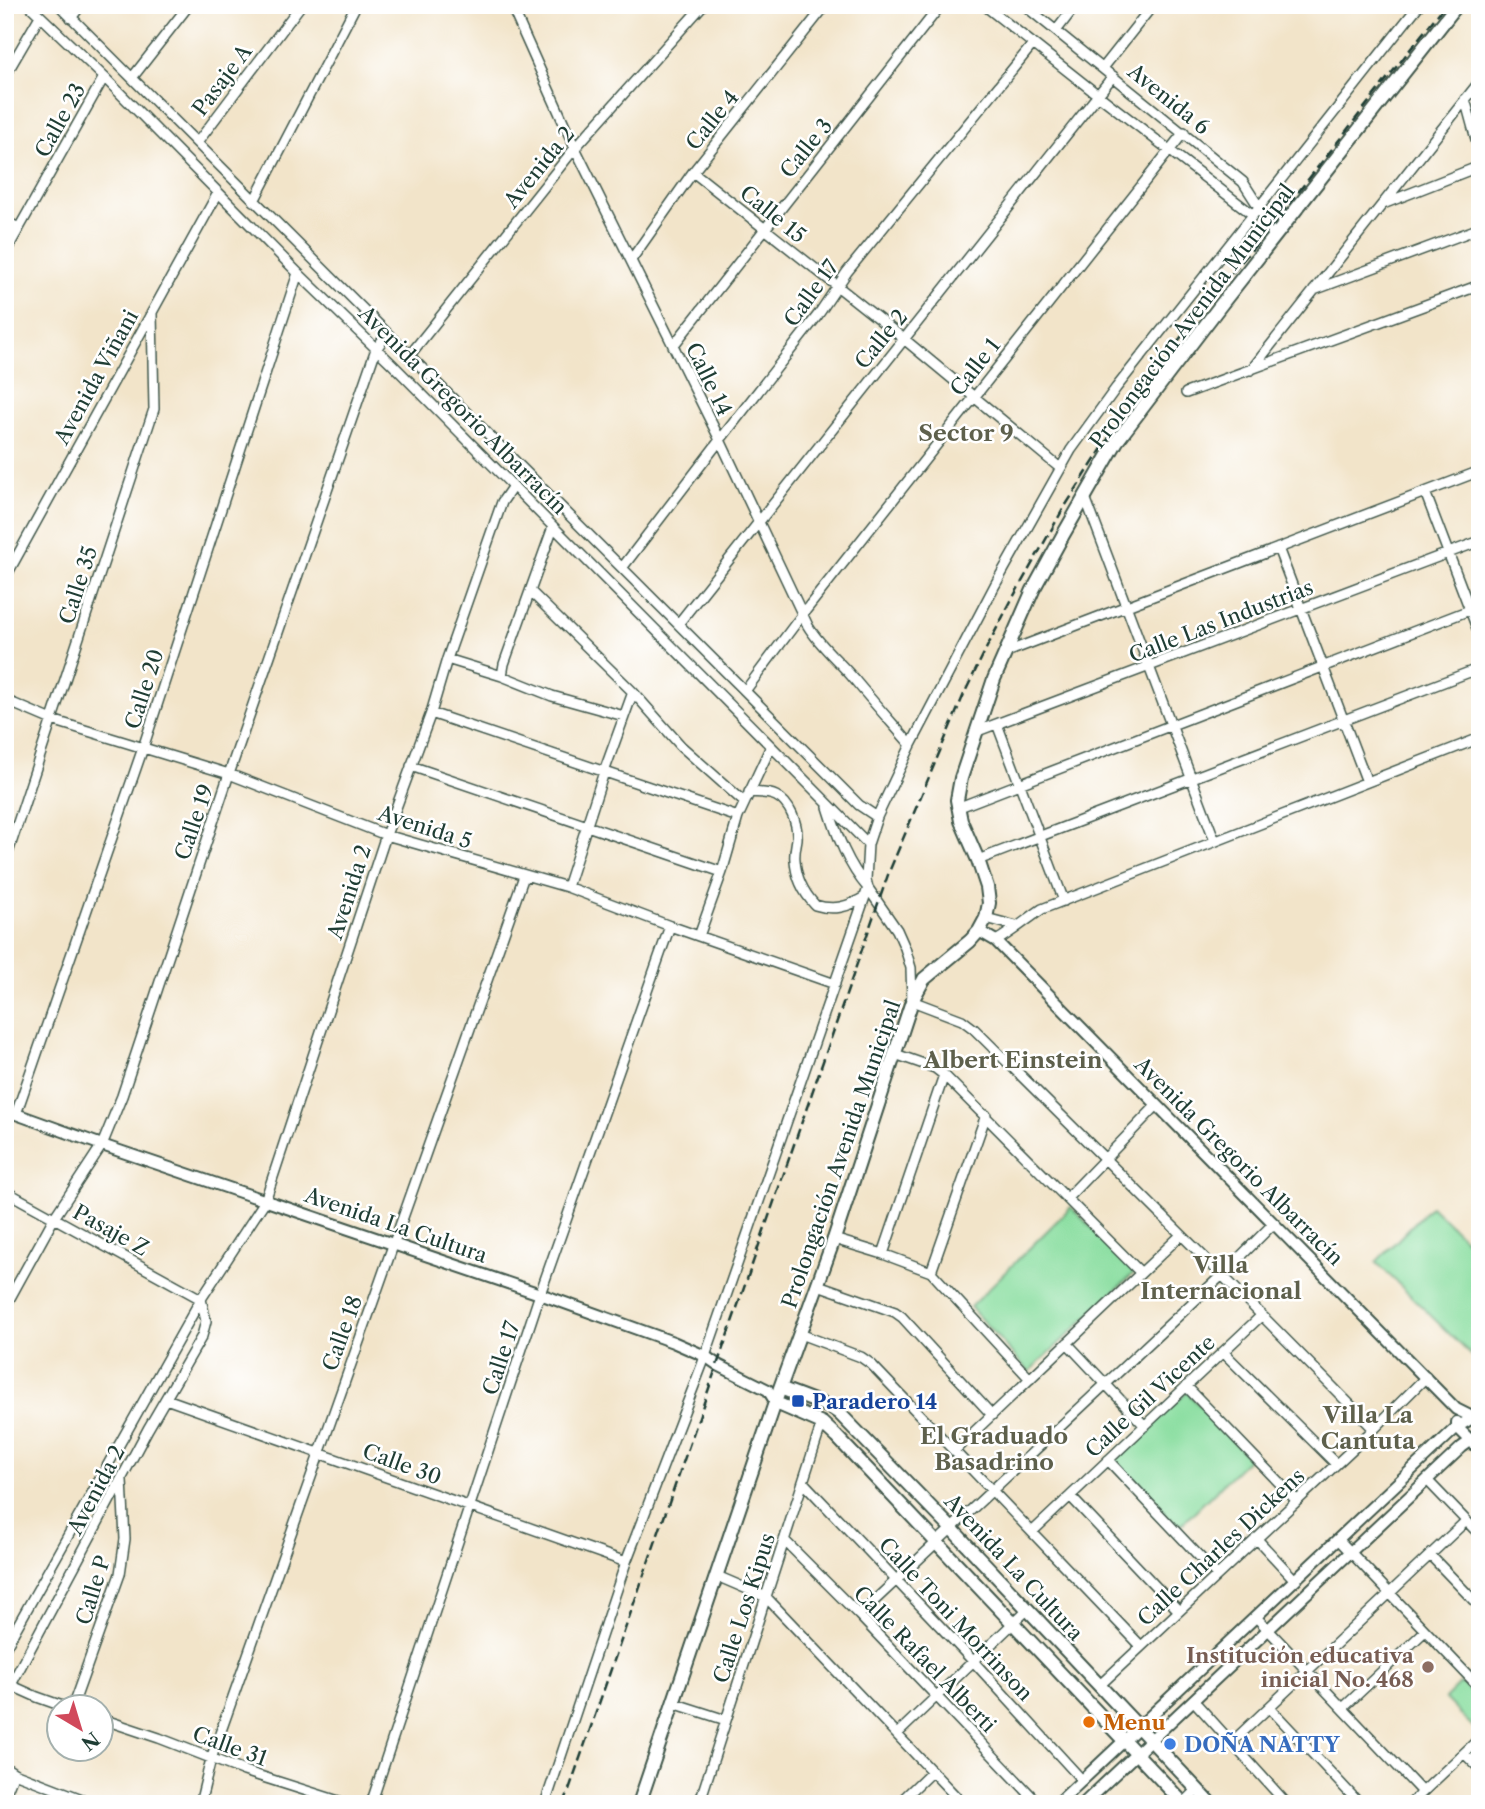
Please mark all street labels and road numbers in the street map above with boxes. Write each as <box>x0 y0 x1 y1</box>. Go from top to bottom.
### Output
street label: Pasaje A <box>187 39 257 121</box>
street label: Avenida 6 <box>1122 58 1215 140</box>
street label: Calle 23 <box>29 79 91 161</box>
street label: Calle 4 <box>680 85 744 155</box>
street label: Calle 3 <box>775 113 837 183</box>
street label: Avenida 2 <box>498 121 579 214</box>
street label: Prolongación Avenida Municipal <box>1084 179 1300 453</box>
street label: Calle 15 <box>735 180 811 248</box>
street label: Calle 17 <box>778 254 844 331</box>
street label: Avenida Gregorio Albarracín <box>353 300 572 519</box>
street label: Calle 2 <box>850 304 912 374</box>
street label: Avenida Viñani <box>48 305 143 449</box>
street label: Calle 1 <box>945 333 1005 401</box>
street label: Calle 14 <box>681 338 737 420</box>
street label: Calle 35 <box>54 543 102 627</box>
street label: Calle Las Industrias <box>1125 574 1317 668</box>
street label: Calle 20 <box>119 646 169 732</box>
street label: Calle 19 <box>169 781 219 863</box>
street label: Avenida 5 <box>374 800 475 854</box>
street label: Avenida 2 <box>322 842 376 943</box>
street label: Prolongación Avenida Municipal <box>776 997 906 1311</box>
street label: Avenida Gregorio Albarracín <box>1129 1051 1348 1270</box>
street label: Avenida La Cultura <box>301 1182 491 1268</box>
street label: Pasaje Z <box>69 1199 153 1261</box>
street label: Calle 18 <box>317 1292 367 1374</box>
street label: Calle 17 <box>477 1317 525 1398</box>
street label: Calle Gil Vicente <box>1080 1330 1220 1462</box>
street label: Calle 30 <box>359 1438 445 1490</box>
street label: Avenida 2 <box>62 1441 130 1540</box>
street label: Calle Charles Dickens <box>1132 1463 1310 1631</box>
street label: Avenida La Cultura <box>939 1488 1089 1646</box>
street label: Calle Los Kipus <box>708 1530 780 1686</box>
street label: Calle Toni Morrinson <box>874 1532 1038 1706</box>
street label: Calle P <box>71 1552 115 1628</box>
street label: Calle Rafael Alberti <box>849 1581 1001 1737</box>
street label: Calle 31 <box>189 1721 271 1771</box>

